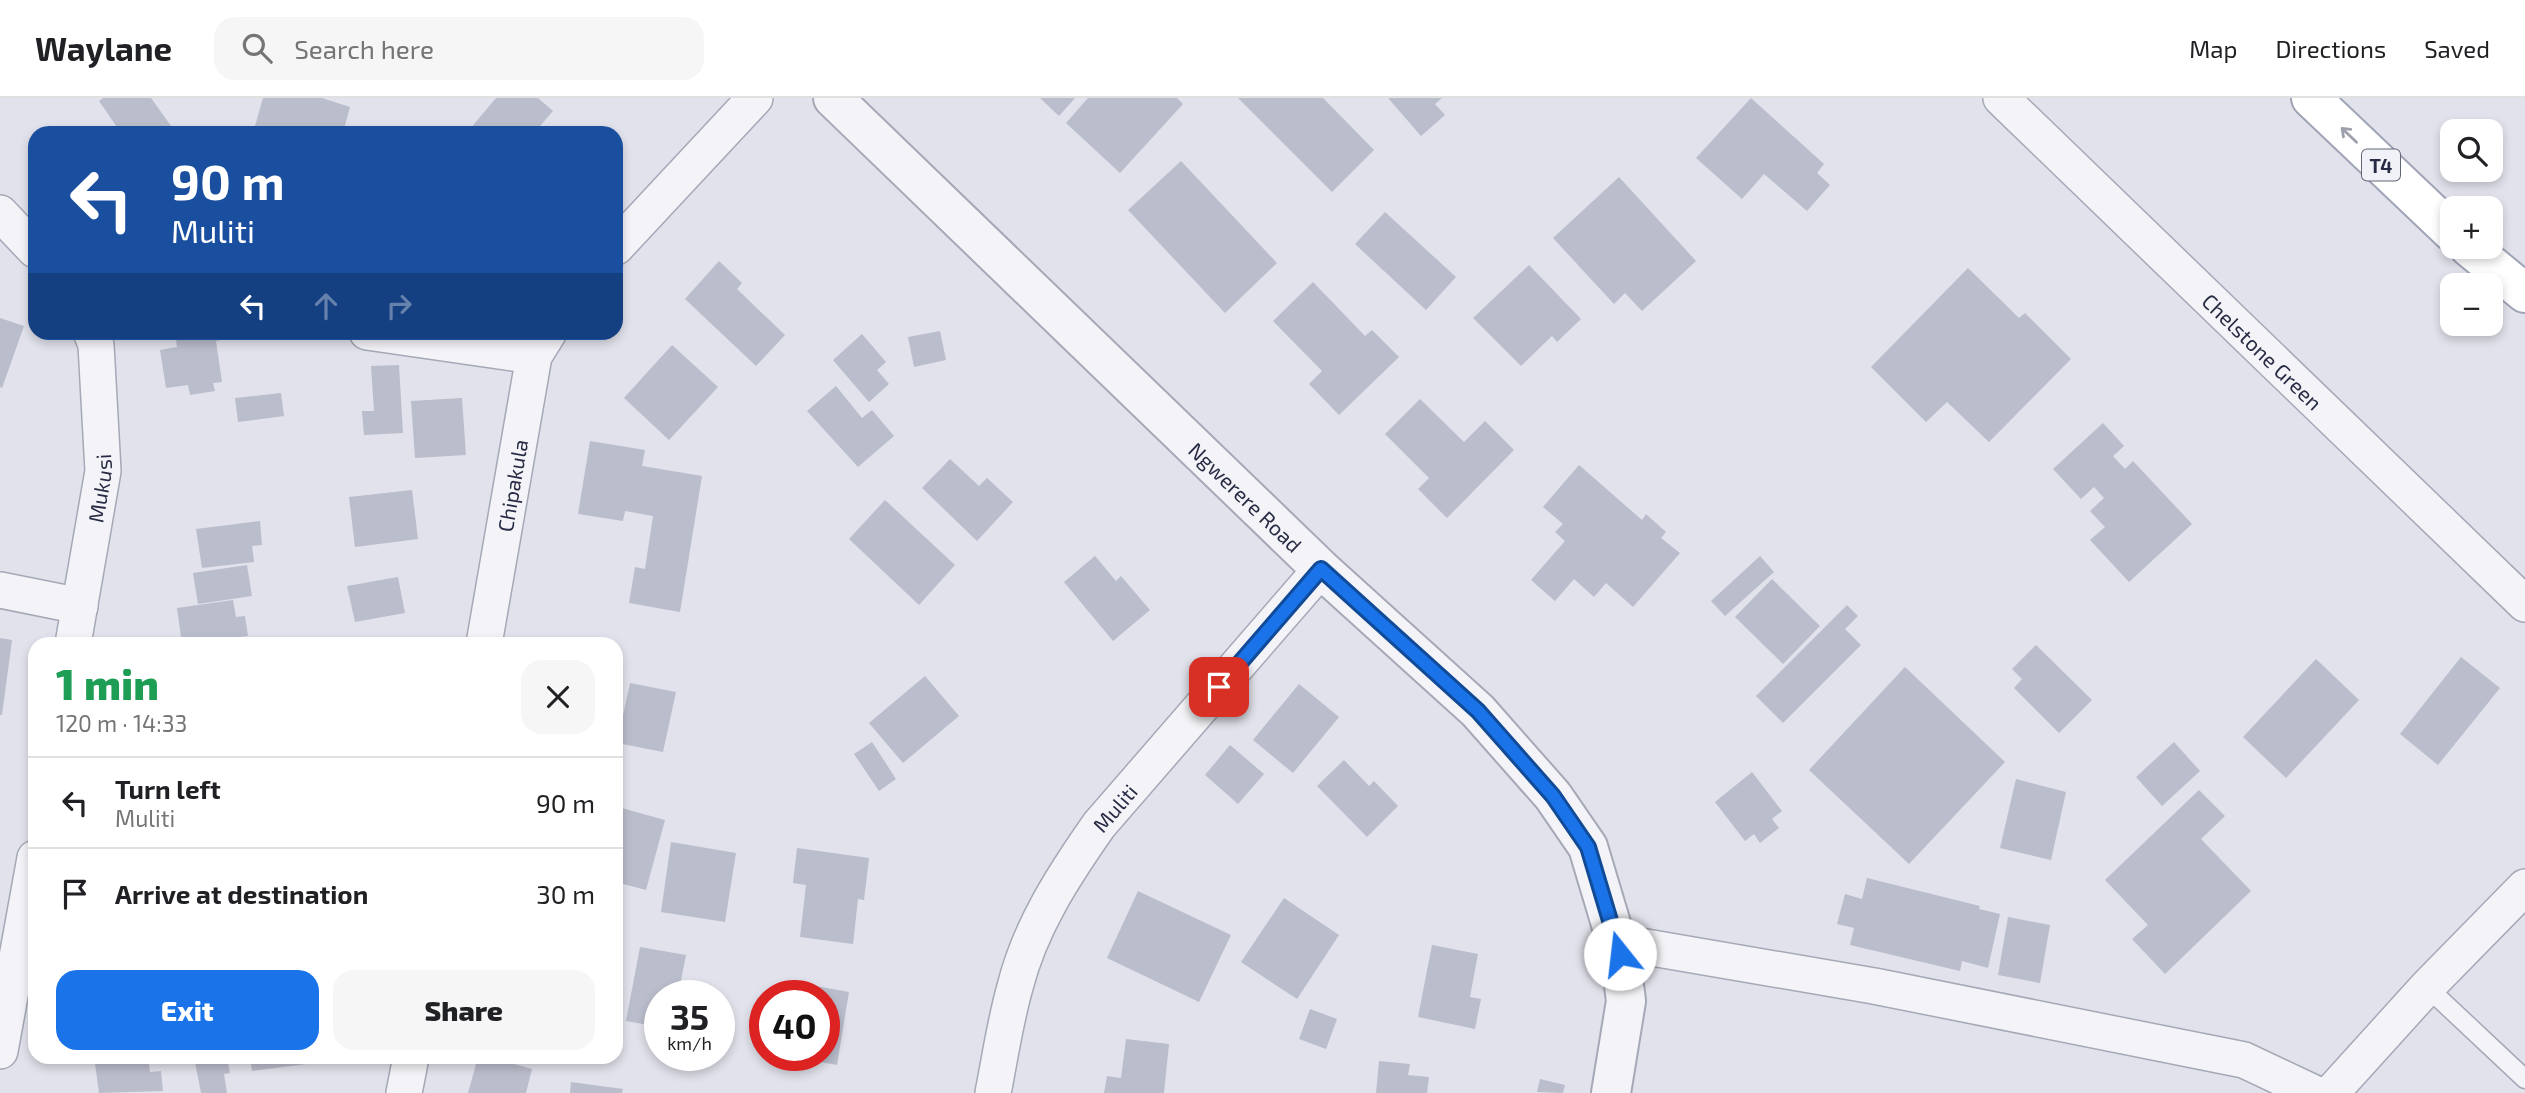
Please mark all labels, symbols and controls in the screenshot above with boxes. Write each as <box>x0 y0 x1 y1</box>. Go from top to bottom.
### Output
search box <box>214 17 704 80</box>
text: Waylane <box>35 28 172 68</box>
icon: search <box>238 29 276 67</box>
text: Search here <box>294 33 434 64</box>
text: Map <box>2189 34 2237 63</box>
text: Directions <box>2275 34 2386 63</box>
text: Saved <box>2424 34 2490 63</box>
map controls <box>2440 119 2503 336</box>
button: search <box>2440 119 2503 182</box>
one-way arrow <box>2341 126 2358 143</box>
road number: T4 <box>2362 150 2400 180</box>
text: 90 m <box>171 151 285 210</box>
icon: left <box>56 154 147 245</box>
button: + <box>2440 196 2503 259</box>
text: Muliti <box>171 211 255 249</box>
button: − <box>2440 273 2503 336</box>
icon: left <box>234 287 272 325</box>
icon: ahead <box>307 287 345 325</box>
icon: right <box>380 287 418 325</box>
street label: Chelstone Green <box>2198 287 2328 414</box>
street label: Chipakula <box>491 437 532 534</box>
street label: Ngwerere Road <box>1184 437 1308 557</box>
street label: Mukusi <box>82 453 115 524</box>
pin <box>1189 657 1249 717</box>
text: 1 min <box>56 658 159 708</box>
button: close <box>521 660 595 734</box>
icon: arrive <box>1200 668 1238 706</box>
text: 120 m · 14:33 <box>56 709 187 737</box>
text: Turn left <box>115 773 221 804</box>
street label: Muliti <box>1087 778 1142 837</box>
icon: left <box>56 784 94 822</box>
text: 90 m <box>536 787 595 818</box>
text: Muliti <box>115 804 175 832</box>
icon: arrive <box>56 875 94 913</box>
text: Arrive at destination <box>115 878 368 909</box>
text: 30 m <box>536 878 595 909</box>
position arrow <box>1583 917 1657 991</box>
button: Exit <box>56 970 319 1050</box>
button: Share <box>333 970 595 1050</box>
speed limit sign: 40 <box>749 980 840 1071</box>
text: 35 <box>670 995 709 1037</box>
text: km/h <box>667 1032 712 1054</box>

